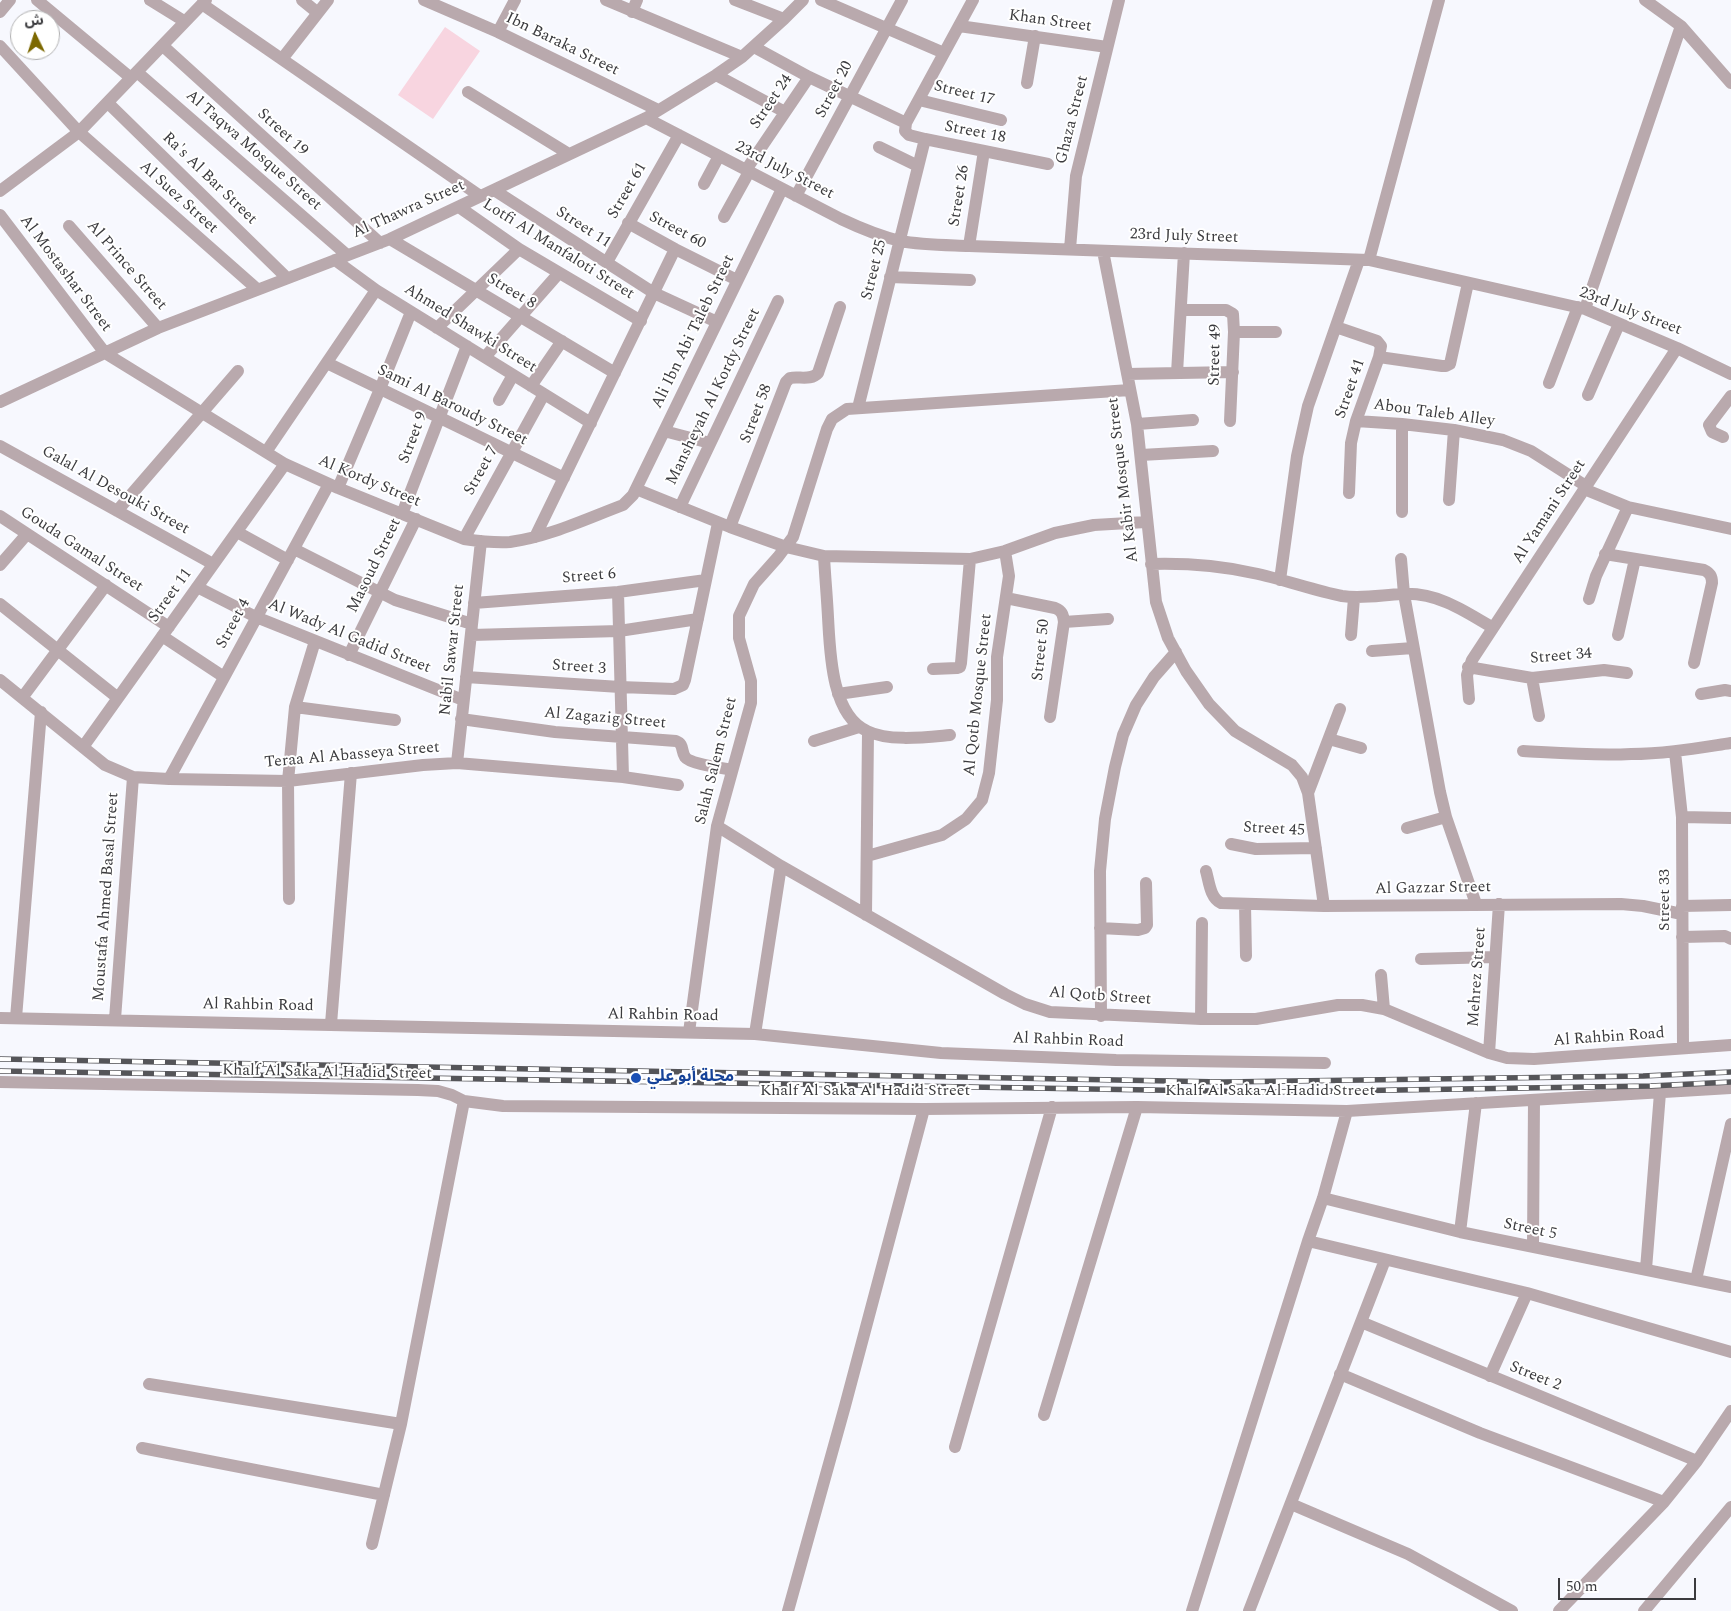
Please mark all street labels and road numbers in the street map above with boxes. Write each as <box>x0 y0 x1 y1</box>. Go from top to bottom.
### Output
street label: Khan Street <box>1007 7 1093 37</box>
street label: Ibn Baraka Street <box>502 9 622 81</box>
street label: Street 20 <box>812 58 858 122</box>
street label: Street 24 <box>747 71 797 133</box>
street label: Ghaza Street <box>1053 74 1093 166</box>
street label: Street 17 <box>932 77 996 111</box>
street label: Al Taqwa Mosque Street <box>181 87 325 215</box>
street label: Street 19 <box>253 105 311 161</box>
street label: Street 18 <box>943 118 1007 148</box>
street label: Ra's Al Bar Street <box>157 129 261 229</box>
street label: 23rd July Street <box>731 138 837 204</box>
street label: Al Suez Street <box>135 158 221 238</box>
street label: Street 61 <box>604 159 652 223</box>
street label: Street 26 <box>946 164 974 228</box>
street label: Al Thawra Street <box>350 177 468 243</box>
street label: Lotfi Al Manfaloti Street <box>479 195 637 305</box>
street label: Street 11 <box>552 203 614 253</box>
street label: Street 60 <box>645 208 709 254</box>
street label: Al Mostashar Street <box>15 212 115 336</box>
street label: Al Prince Street <box>82 217 170 315</box>
street label: 23rd July Street <box>1129 226 1239 248</box>
street label: Street 25 <box>858 238 892 302</box>
street label: Ali Ibn Abi Taleb Street <box>648 252 740 412</box>
street label: Street 8 <box>483 270 539 314</box>
street label: Ahmed Shawki Street <box>400 280 540 378</box>
street label: 23rd July Street <box>1576 284 1684 340</box>
street label: Mansheyah Al Kordy Street <box>663 305 765 489</box>
street label: Street 49 <box>1206 324 1226 386</box>
street label: Street 41 <box>1332 357 1370 421</box>
street label: Sami Al Baroudy Street <box>374 361 530 451</box>
street label: Street 58 <box>737 382 777 446</box>
street label: Al Kabir Mosque Street <box>1104 396 1144 564</box>
street label: Abou Taleb Alley <box>1372 396 1496 432</box>
street label: Street 9 <box>395 409 433 467</box>
street label: Galal Al Desouki Street <box>38 442 192 540</box>
street label: Street 7 <box>461 443 503 499</box>
street label: Al Kordy Street <box>315 452 423 512</box>
street label: Al Yamani Street <box>1509 456 1591 568</box>
street label: Gouda Gamal Street <box>16 503 146 597</box>
street label: Masoud Street <box>344 516 406 616</box>
street label: Street 11 <box>145 565 197 627</box>
street label: Street 6 <box>561 565 617 589</box>
street label: Nabil Sawar Street <box>437 583 469 717</box>
street label: Street 4 <box>213 596 255 652</box>
street label: Al Wady Al Gadid Street <box>265 596 433 678</box>
street label: Al Qotb Mosque Street <box>961 613 997 777</box>
street label: Street 50 <box>1029 618 1055 682</box>
street label: Street 34 <box>1529 645 1593 669</box>
street label: Street 3 <box>551 657 607 679</box>
street label: Salah Salem Street <box>692 695 742 827</box>
street label: Al Zagazig Street <box>543 704 667 734</box>
street label: Teraa Al Abasseya Street <box>264 739 440 773</box>
street label: Moustafa Ahmed Basal Street <box>90 792 124 1002</box>
street label: Street 45 <box>1243 819 1305 841</box>
street label: Street 33 <box>1656 869 1676 931</box>
street label: Al Gazzar Street <box>1375 878 1491 900</box>
street label: Mehrez Street <box>1465 926 1491 1028</box>
street label: Al Qotb Street <box>1048 984 1152 1010</box>
street label: Al Rahbin Road <box>202 995 314 1017</box>
street label: Al Rahbin Road <box>607 1005 719 1027</box>
street label: Al Rahbin Road <box>1553 1025 1665 1051</box>
street label: Al Rahbin Road <box>1012 1029 1124 1053</box>
street label: Khalf Al Saka Al Hadid Street <box>222 1062 432 1084</box>
street label: Khalf Al Saka Al Hadid Street <box>760 1082 970 1102</box>
street label: Khalf Al Saka Al Hadid Street <box>1165 1082 1375 1102</box>
street label: Street 5 <box>1502 1215 1558 1245</box>
street label: Street 2 <box>1506 1358 1564 1396</box>

